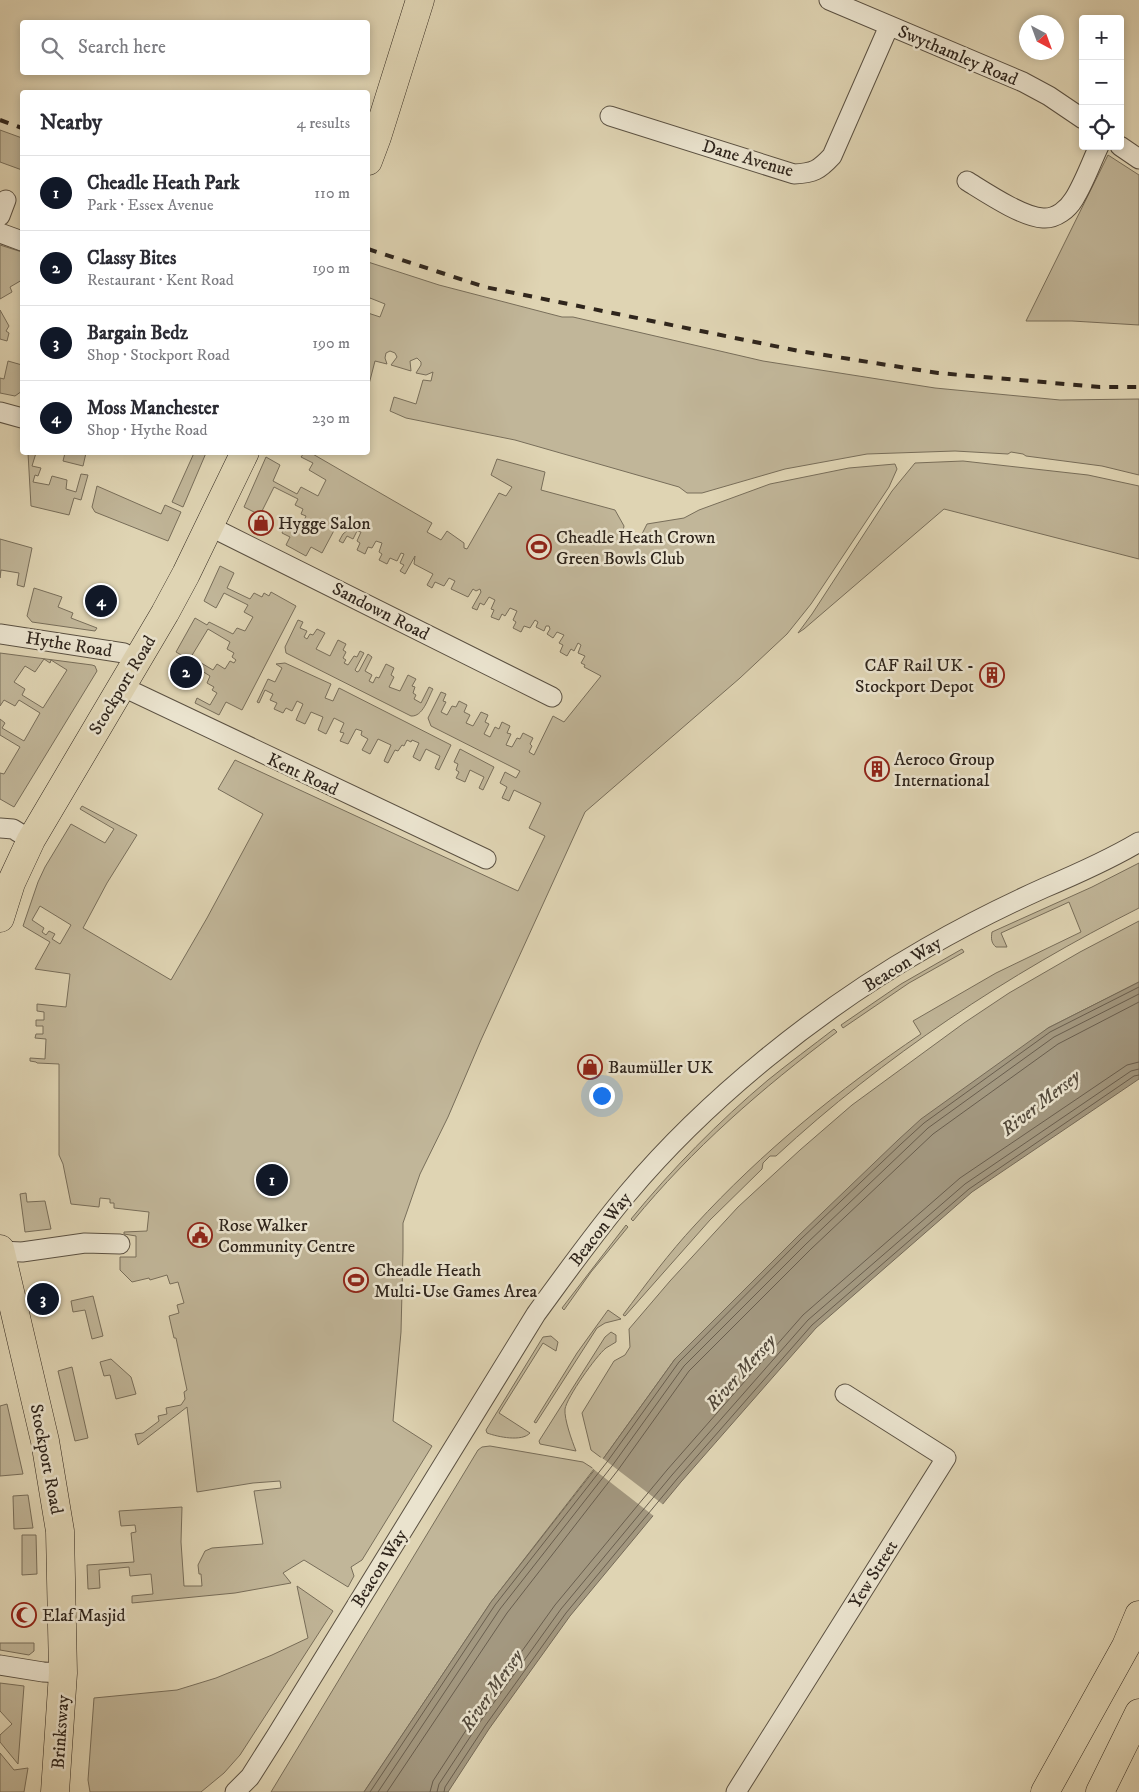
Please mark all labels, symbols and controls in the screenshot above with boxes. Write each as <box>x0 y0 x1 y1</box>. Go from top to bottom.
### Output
north arrow <box>1019 15 1064 60</box>
map controls <box>1079 15 1124 150</box>
button: + <box>1079 15 1124 60</box>
search box <box>20 20 370 75</box>
street label: Swythamley Road <box>894 21 1021 91</box>
icon: search <box>38 34 66 62</box>
text: Search here <box>78 36 166 59</box>
button: − <box>1079 60 1124 105</box>
button: locate <box>1079 105 1124 150</box>
text: Nearby <box>40 110 102 136</box>
text: 4 results <box>297 113 350 133</box>
street label: Dane Avenue <box>700 135 796 182</box>
text: Cheadle Heath Park <box>87 172 240 195</box>
text: 1 <box>53 183 59 203</box>
text: 110 m <box>314 183 350 203</box>
text: Park · Essex Avenue <box>87 195 214 215</box>
text: Classy Bites <box>87 247 176 270</box>
text: 2 <box>52 258 60 278</box>
text: 190 m <box>312 258 350 278</box>
text: Restaurant · Kent Road <box>87 270 234 290</box>
text: Bargain Bedz <box>87 322 188 345</box>
text: 3 <box>53 333 59 353</box>
text: 190 m <box>312 333 350 353</box>
text: Shop · Stockport Road <box>87 345 230 365</box>
text: Moss Manchester <box>87 397 219 420</box>
text: 4 <box>51 408 61 428</box>
text: 230 m <box>312 408 350 428</box>
text: Shop · Hythe Road <box>87 420 208 440</box>
shop icon: Hygge Salon <box>248 510 274 536</box>
place label: Hygge Salon <box>278 513 371 535</box>
place label: Cheadle Heath Crown Green Bowls Club <box>556 527 716 570</box>
sports icon: Cheadle Heath Crown Green Bowls Club <box>526 534 552 560</box>
street label: Sandown Road <box>328 578 433 646</box>
pin: 4 <box>85 582 117 620</box>
street label: Hythe Road <box>24 627 114 663</box>
street label: Stockport Road <box>85 632 161 739</box>
pin: 2 <box>170 653 202 691</box>
place label: CAF Rail UK - Stockport Depot <box>855 655 974 698</box>
building icon: CAF Rail UK - Stockport Depot <box>979 662 1005 688</box>
street label: Kent Road <box>263 749 342 801</box>
place label: Aeroco Group International <box>894 749 995 792</box>
building icon: Aeroco Group International <box>864 756 890 782</box>
street label: Beacon Way <box>859 932 946 997</box>
shop icon: Baumüller UK <box>577 1054 603 1080</box>
place label: Baumüller UK <box>608 1057 714 1079</box>
water label: River Mersey <box>996 1064 1086 1142</box>
your location <box>589 1083 615 1109</box>
pin: 1 <box>256 1161 288 1199</box>
street label: Beacon Way <box>565 1188 637 1271</box>
place label: Rose Walker Community Centre <box>218 1215 355 1258</box>
public building icon: Rose Walker Community Centre <box>187 1222 213 1248</box>
place label: Cheadle Heath Multi-Use Games Area <box>374 1260 537 1303</box>
sports icon: Cheadle Heath Multi-Use Games Area <box>343 1267 369 1293</box>
pin: 3 <box>27 1280 59 1318</box>
water label: River Mersey <box>700 1329 782 1416</box>
street label: Stockport Road <box>25 1402 67 1516</box>
street label: Beacon Way <box>347 1525 413 1612</box>
street label: Yew Street <box>844 1536 903 1612</box>
mosque icon: Elaf Masjid <box>11 1602 37 1628</box>
place label: Elaf Masjid <box>42 1605 125 1627</box>
water label: River Mersey <box>455 1645 529 1737</box>
street label: Brinksway <box>47 1694 75 1770</box>

